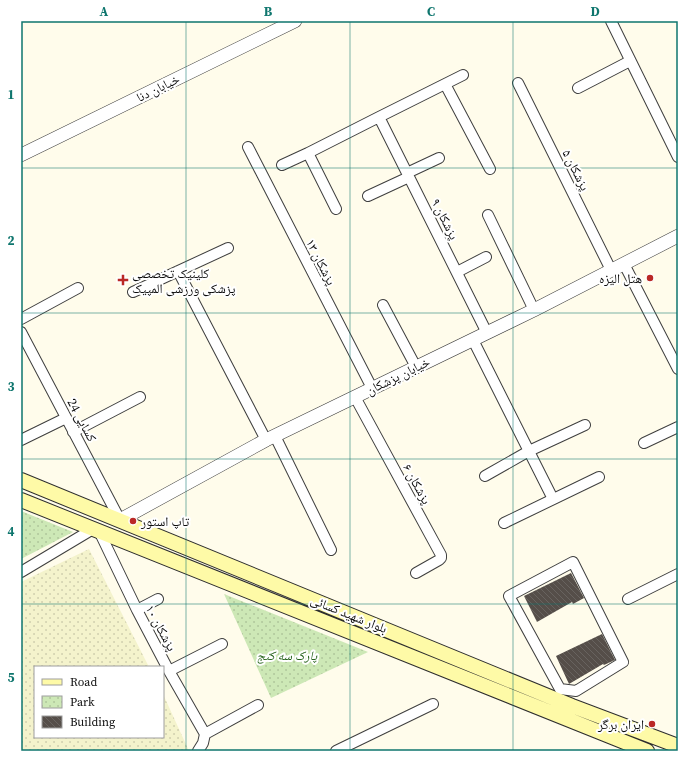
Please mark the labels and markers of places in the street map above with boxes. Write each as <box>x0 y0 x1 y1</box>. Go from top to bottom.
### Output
place label: کلینیک تخصصی پزشکی ورزشی المپیک <box>132 265 236 297</box>
place label: هتل الیزه <box>599 270 642 287</box>
marker: هتل الیزه <box>645 273 655 283</box>
marker: کلینیک تخصصی پزشکی ورزشی المپیک <box>117 274 129 286</box>
place label: تاپ استور <box>140 513 189 530</box>
marker: تاپ استور <box>128 516 138 526</box>
place label: ایران برگر <box>597 716 644 733</box>
marker: ایران برگر <box>647 719 657 729</box>

